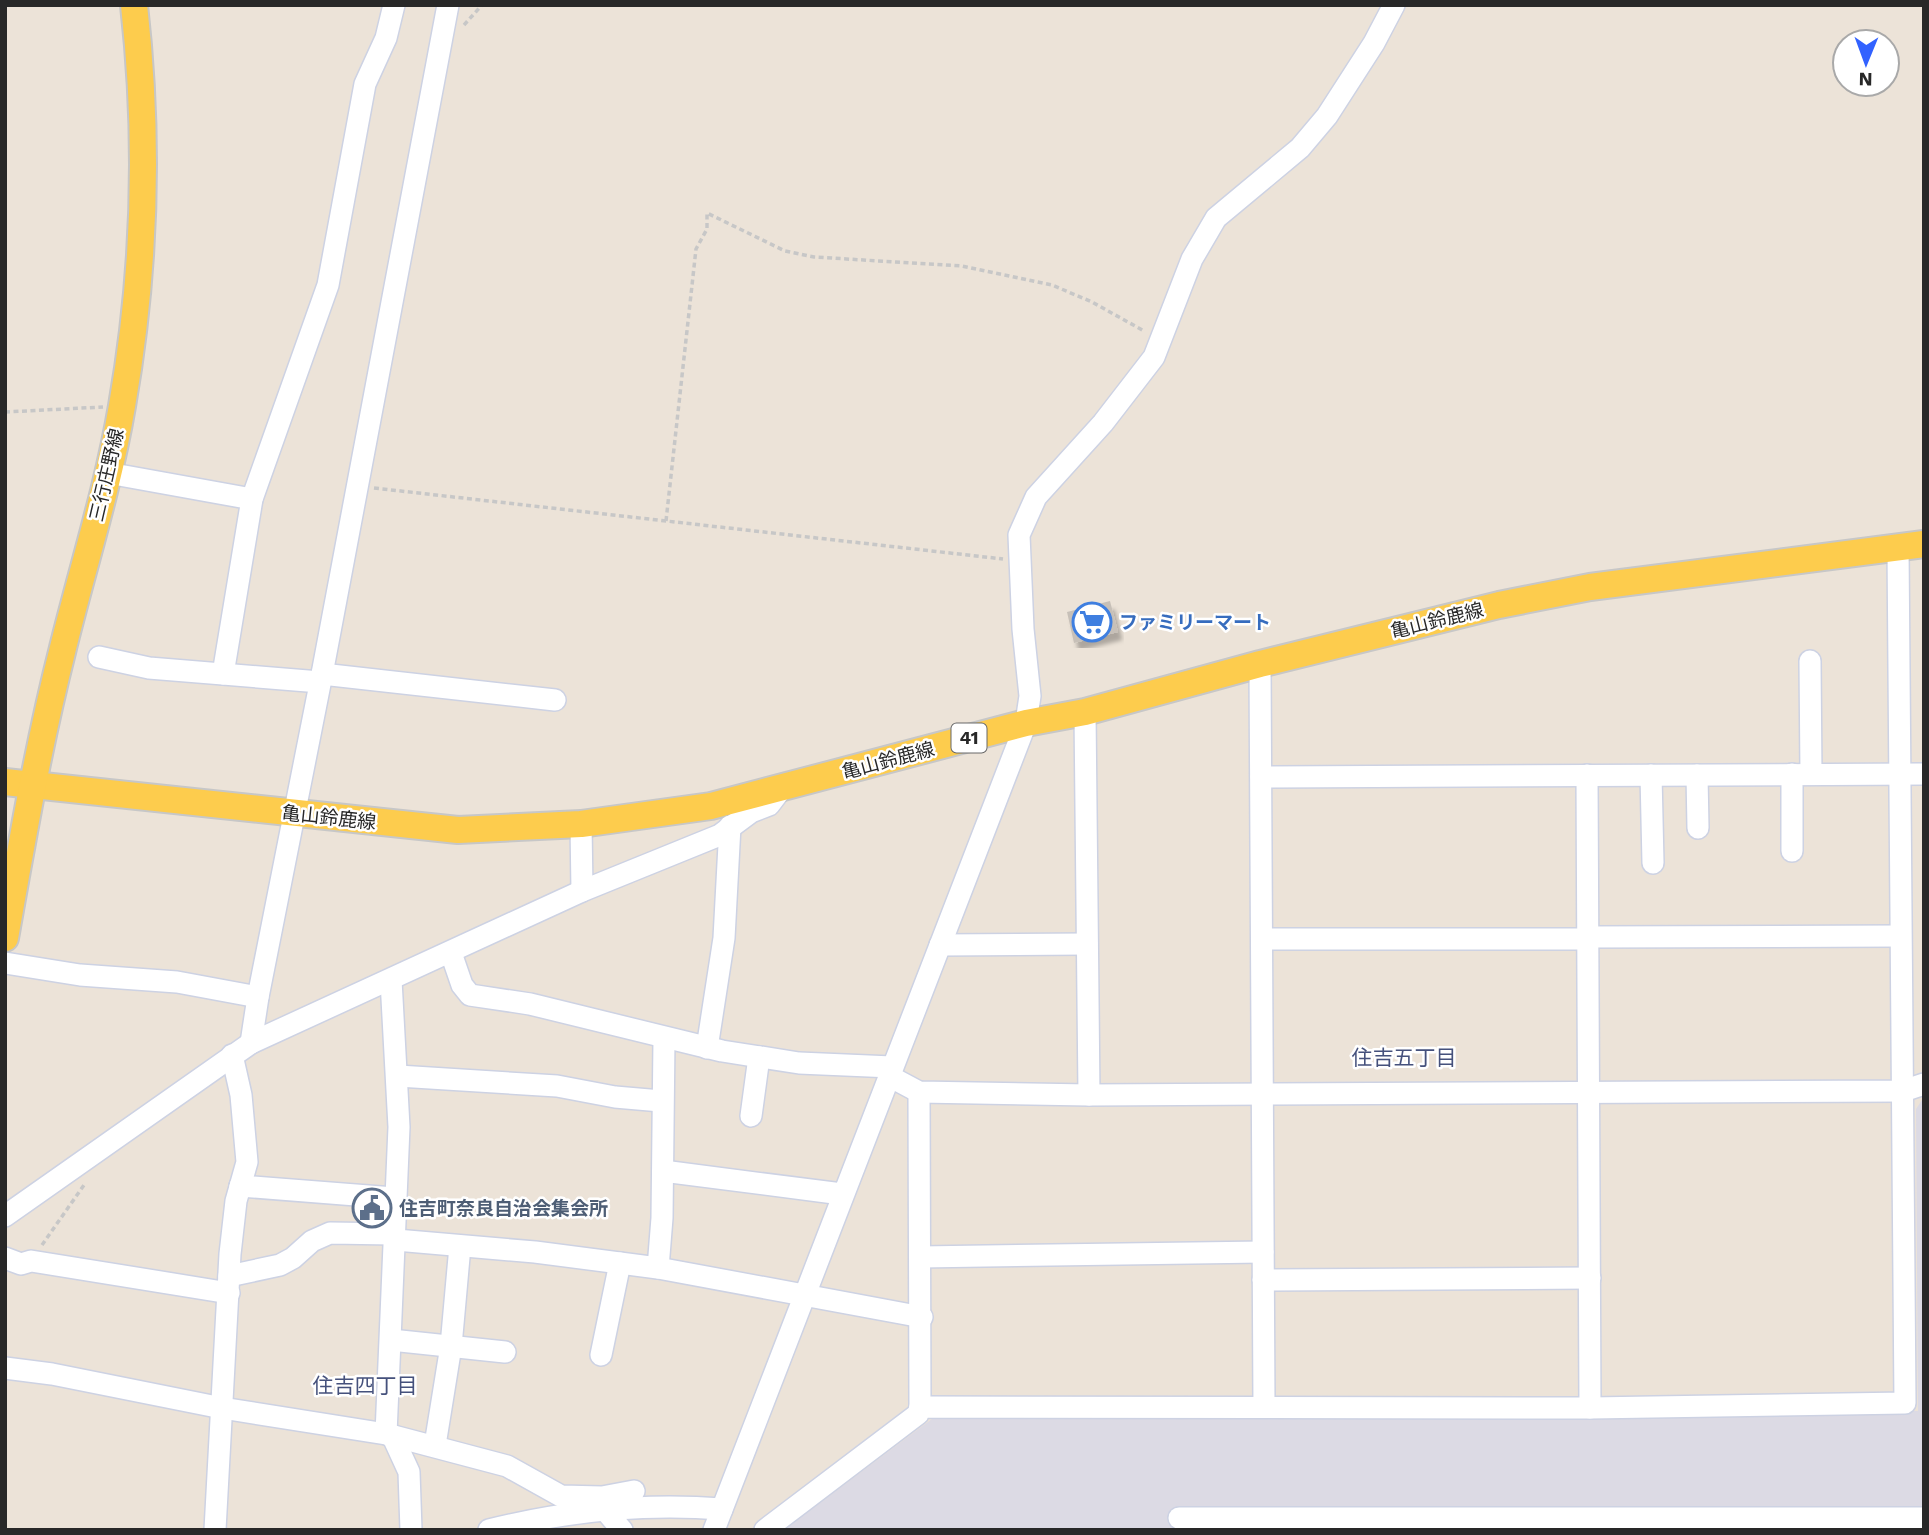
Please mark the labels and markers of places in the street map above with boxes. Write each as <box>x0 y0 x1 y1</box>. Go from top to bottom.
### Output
supermarket icon: ファミリーマート <box>1071 601 1113 643</box>
place label: ファミリーマート <box>1119 611 1271 634</box>
public building icon: 住吉町奈良自治会集会所 <box>351 1187 393 1229</box>
place label: 住吉町奈良自治会集会所 <box>399 1197 608 1220</box>

